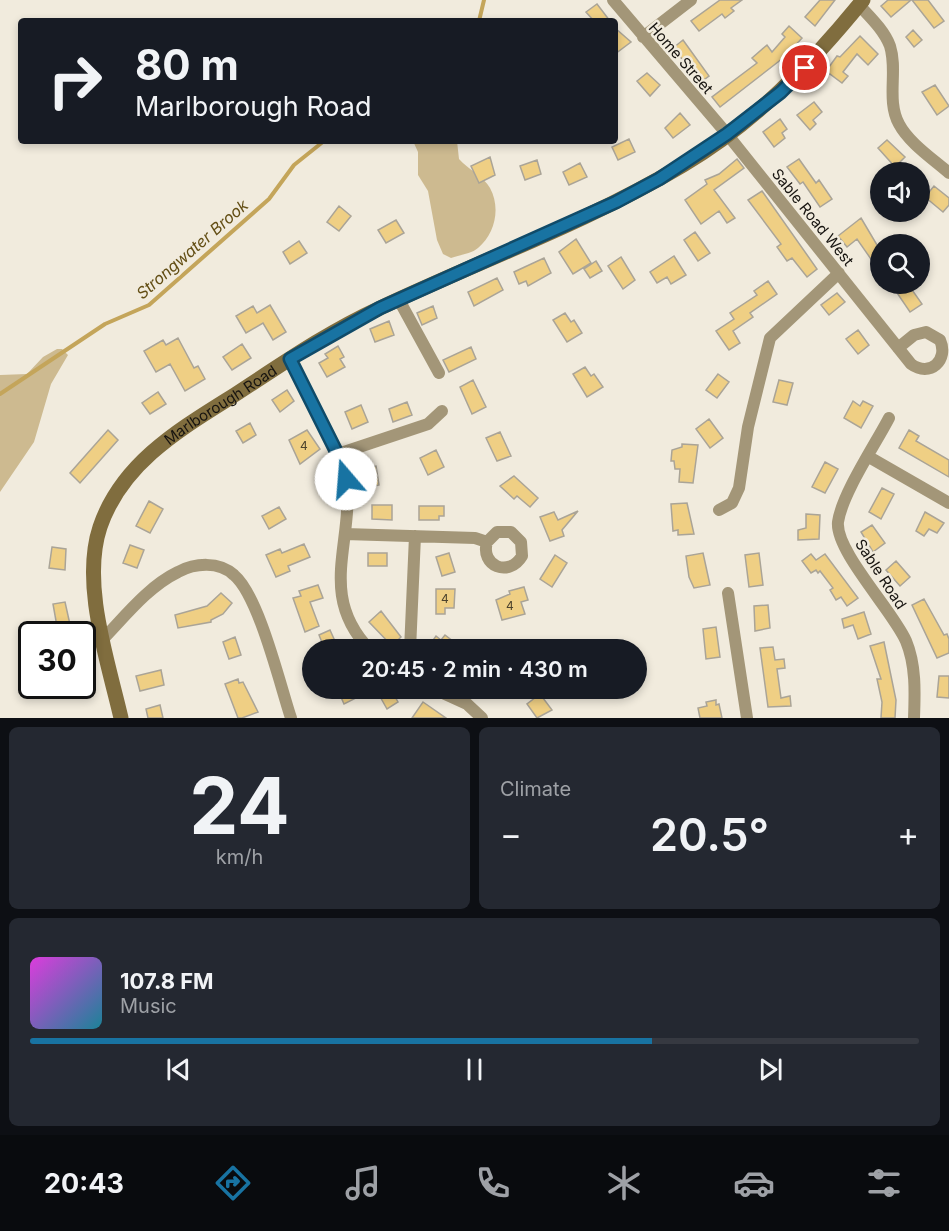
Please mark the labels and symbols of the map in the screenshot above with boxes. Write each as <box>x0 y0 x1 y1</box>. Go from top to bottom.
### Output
street label: Home Street <box>645 18 717 98</box>
pin <box>779 42 830 93</box>
street label: Sable Road West <box>768 164 858 270</box>
water label: Strongwater Brook <box>132 195 252 303</box>
street label: Marlborough Road <box>160 360 280 449</box>
house number: 4 <box>300 438 308 453</box>
position arrow <box>314 447 378 511</box>
street label: Sable Road <box>851 535 911 613</box>
house number: 4 <box>441 591 449 606</box>
house number: 4 <box>506 598 514 613</box>
speed limit sign: 30 <box>18 621 96 699</box>

